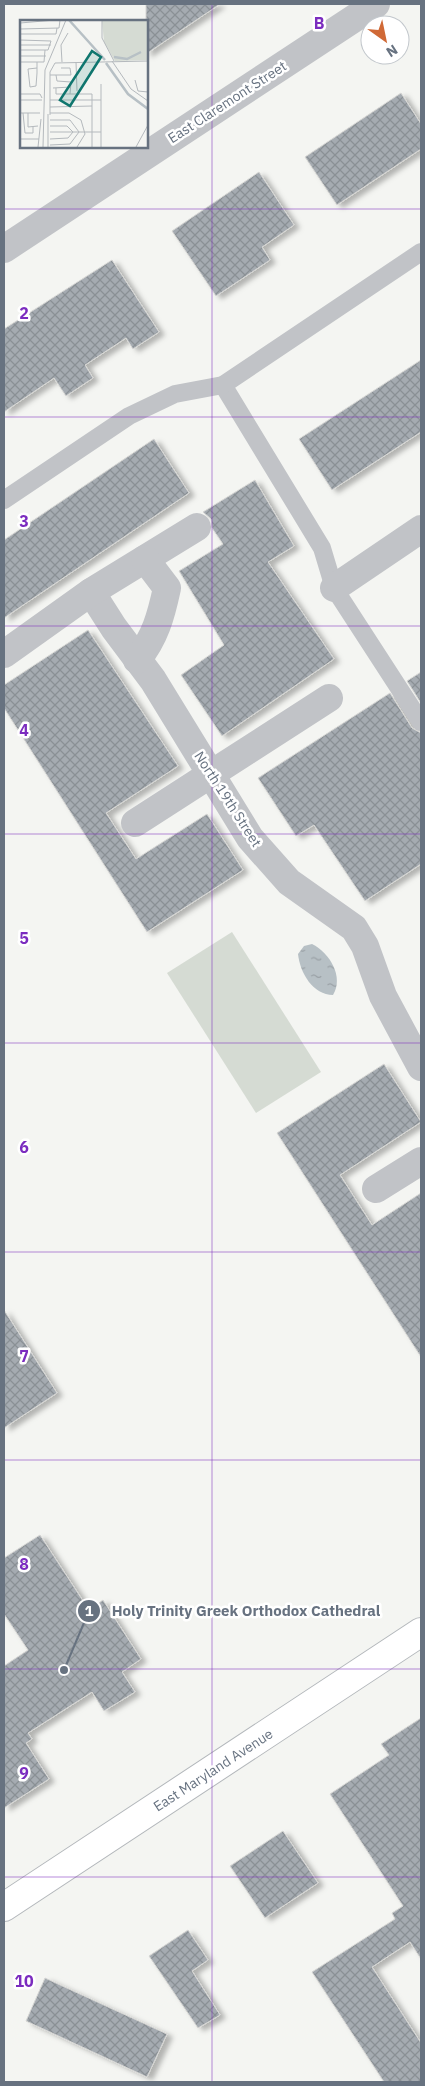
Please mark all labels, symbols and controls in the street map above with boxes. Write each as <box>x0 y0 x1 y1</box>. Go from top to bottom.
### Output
text: B <box>314 13 325 33</box>
north arrow <box>360 15 410 65</box>
inset map <box>20 20 148 148</box>
text: N <box>383 41 401 61</box>
street label: East Claremont Street <box>164 57 290 147</box>
text: 2 <box>19 303 29 323</box>
text: 3 <box>19 511 29 531</box>
text: 4 <box>19 720 29 740</box>
street label: North 19th Street <box>190 748 266 850</box>
text: 5 <box>19 928 29 948</box>
text: 6 <box>19 1137 29 1157</box>
text: 7 <box>19 1346 29 1366</box>
text: 8 <box>19 1554 29 1574</box>
callout: Holy Trinity Greek Orthodox Cathedral <box>76 1596 390 1626</box>
text: 1 <box>84 1601 94 1620</box>
text: Holy Trinity Greek Orthodox Cathedral <box>112 1601 381 1620</box>
street label: East Maryland Avenue <box>150 1724 276 1815</box>
text: 9 <box>19 1763 29 1783</box>
text: 10 <box>14 1971 34 1991</box>

